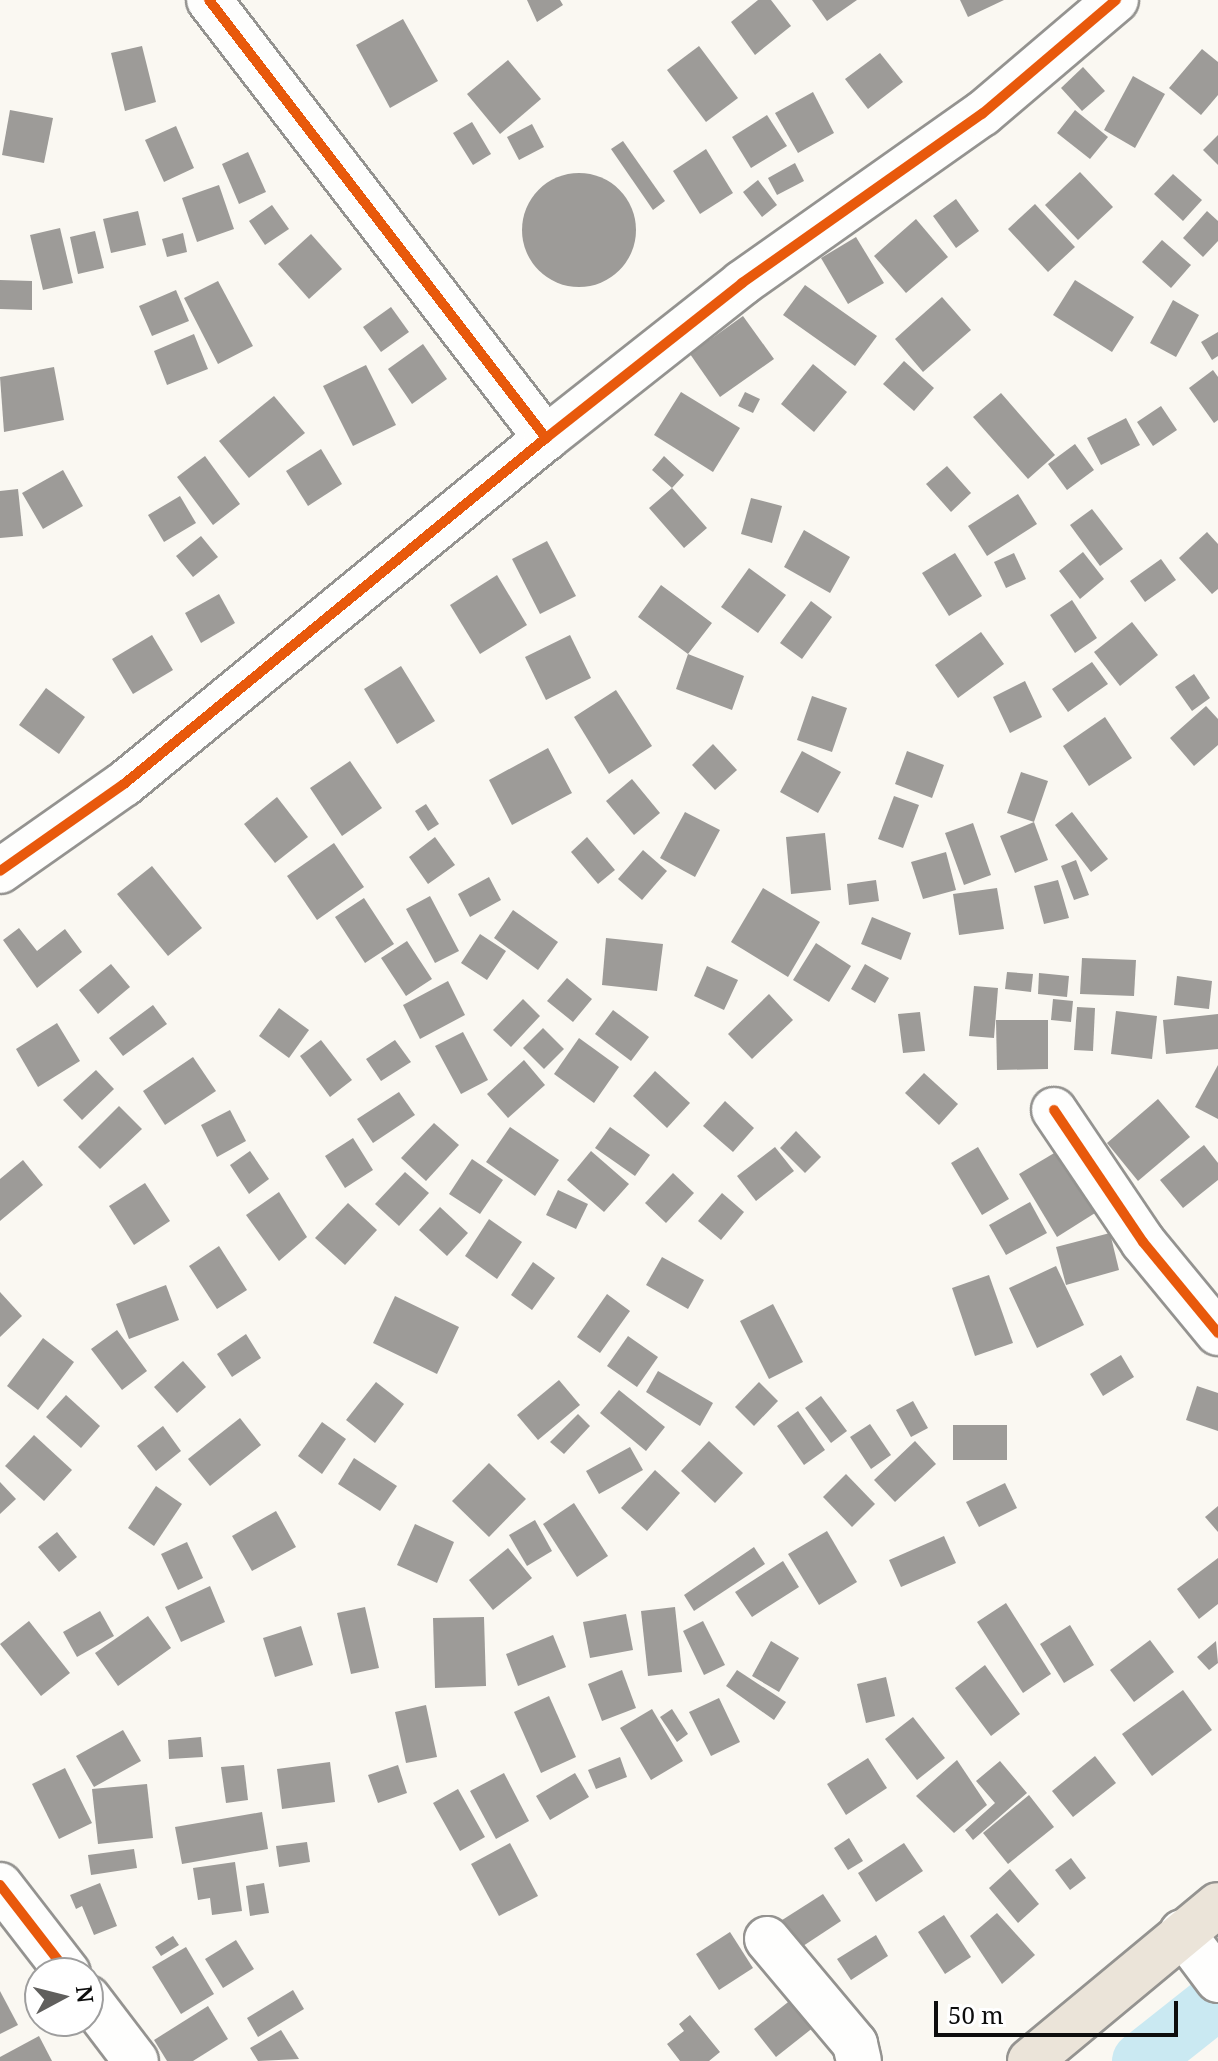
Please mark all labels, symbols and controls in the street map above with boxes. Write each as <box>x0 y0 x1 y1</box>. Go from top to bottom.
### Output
north arrow <box>24 1957 104 2037</box>
text: N <box>70 1984 102 2005</box>
scale bar <box>938 1985 1182 2035</box>
text: 50 m <box>948 1998 1004 2031</box>

